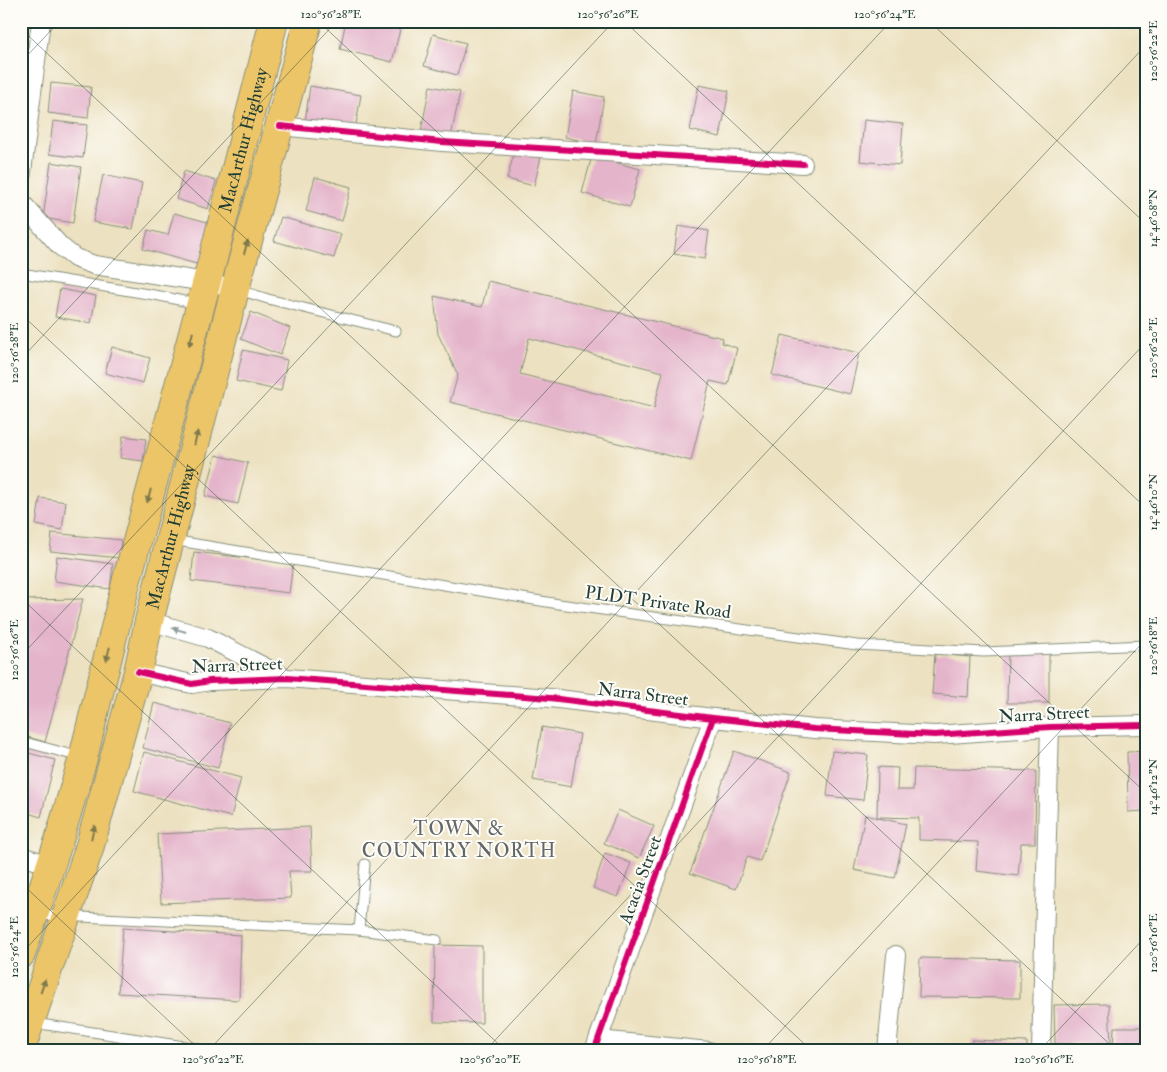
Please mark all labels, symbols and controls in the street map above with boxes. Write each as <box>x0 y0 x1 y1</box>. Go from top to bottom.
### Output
text: 120°56'28"E <box>301 7 362 22</box>
text: 120°56'26"E <box>577 7 639 22</box>
text: 120°56'24"E <box>854 7 916 22</box>
text: 120°56'22"E <box>1146 20 1161 82</box>
street label: MacArthur Highway <box>214 64 274 215</box>
text: 14°46'08"N <box>1146 189 1161 247</box>
one-way arrow <box>243 239 251 254</box>
text: 120°56'20"E <box>1146 317 1161 379</box>
text: 120°56'28"E <box>7 322 22 383</box>
one-way arrow <box>186 332 194 347</box>
one-way arrow <box>193 430 201 445</box>
street label: MacArthur Highway <box>141 461 201 612</box>
text: 14°46'10"N <box>1146 473 1161 530</box>
one-way arrow <box>145 489 153 504</box>
street label: PLDT Private Road <box>584 581 732 624</box>
text: 120°56'18"E <box>1146 616 1161 675</box>
text: 120°56'26"E <box>7 619 22 681</box>
one-way arrow <box>171 625 186 633</box>
one-way arrow <box>104 646 112 661</box>
street label: Narra Street <box>191 652 283 679</box>
street label: Narra Street <box>596 678 690 711</box>
street label: Narra Street <box>998 701 1090 728</box>
text: 14°46'12"N <box>1146 758 1161 815</box>
district label: TOWN & COUNTRY NORTH <box>362 817 556 863</box>
one-way arrow <box>90 824 98 839</box>
street label: Acacia Street <box>613 833 667 929</box>
text: 120°56'16"E <box>1146 913 1161 973</box>
text: 120°56'24"E <box>7 916 22 978</box>
one-way arrow <box>39 979 47 994</box>
text: 120°56'22"E <box>182 1052 244 1067</box>
text: 120°56'20"E <box>459 1052 521 1067</box>
text: 120°56'18"E <box>738 1052 797 1067</box>
text: 120°56'16"E <box>1014 1052 1074 1067</box>

